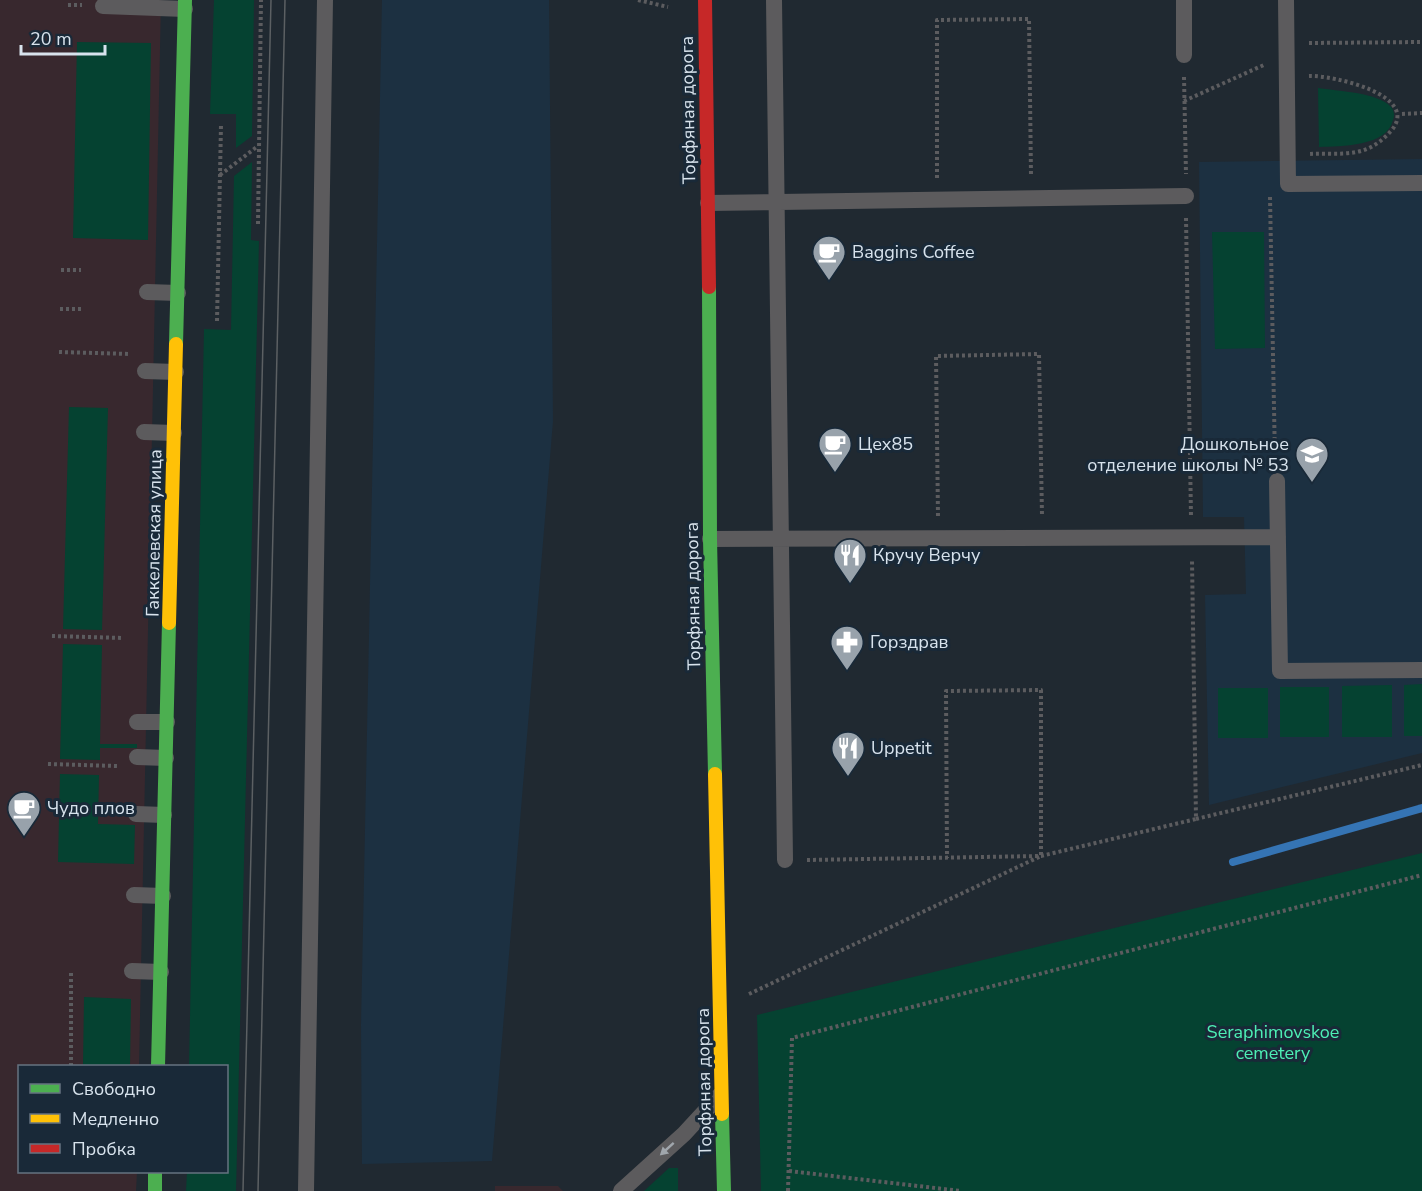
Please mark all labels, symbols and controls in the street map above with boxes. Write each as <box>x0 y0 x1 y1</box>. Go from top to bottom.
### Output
scale bar <box>21 18 105 56</box>
text: 20 m <box>30 27 72 51</box>
street label: Торфяная дорога <box>675 36 701 184</box>
cafe icon: Baggins Coffee <box>811 234 847 281</box>
place label: Baggins Coffee <box>852 240 975 264</box>
cafe icon: Цех85 <box>817 426 853 473</box>
place label: Цех85 <box>858 432 913 456</box>
place label: Дошкольное отделение школы № 53 <box>1087 432 1289 477</box>
school or university icon: Дошкольное отделение школы № 53 <box>1294 436 1330 483</box>
street label: Гаккелевская улица <box>141 449 167 617</box>
street label: Торфяная дорога <box>680 522 706 670</box>
restaurant icon: Кручу Верчу <box>832 537 868 584</box>
place label: Кручу Верчу <box>873 543 981 567</box>
pharmacy icon: Горздрав <box>829 624 865 671</box>
place label: Горздрав <box>870 630 949 654</box>
restaurant icon: Uppetit <box>830 730 866 777</box>
place label: Uppetit <box>871 736 932 760</box>
cafe icon: Чудо плов <box>6 790 42 837</box>
place label: Чудо плов <box>47 796 135 820</box>
street label: Торфяная дорога <box>691 1008 717 1156</box>
park label: Seraphimovskoe cemetery <box>1207 1020 1339 1065</box>
legend <box>18 1065 228 1173</box>
text: Свободно <box>72 1077 156 1101</box>
text: Медленно <box>72 1107 159 1131</box>
text: Пробка <box>72 1137 136 1161</box>
one-way arrow <box>660 1142 675 1156</box>

